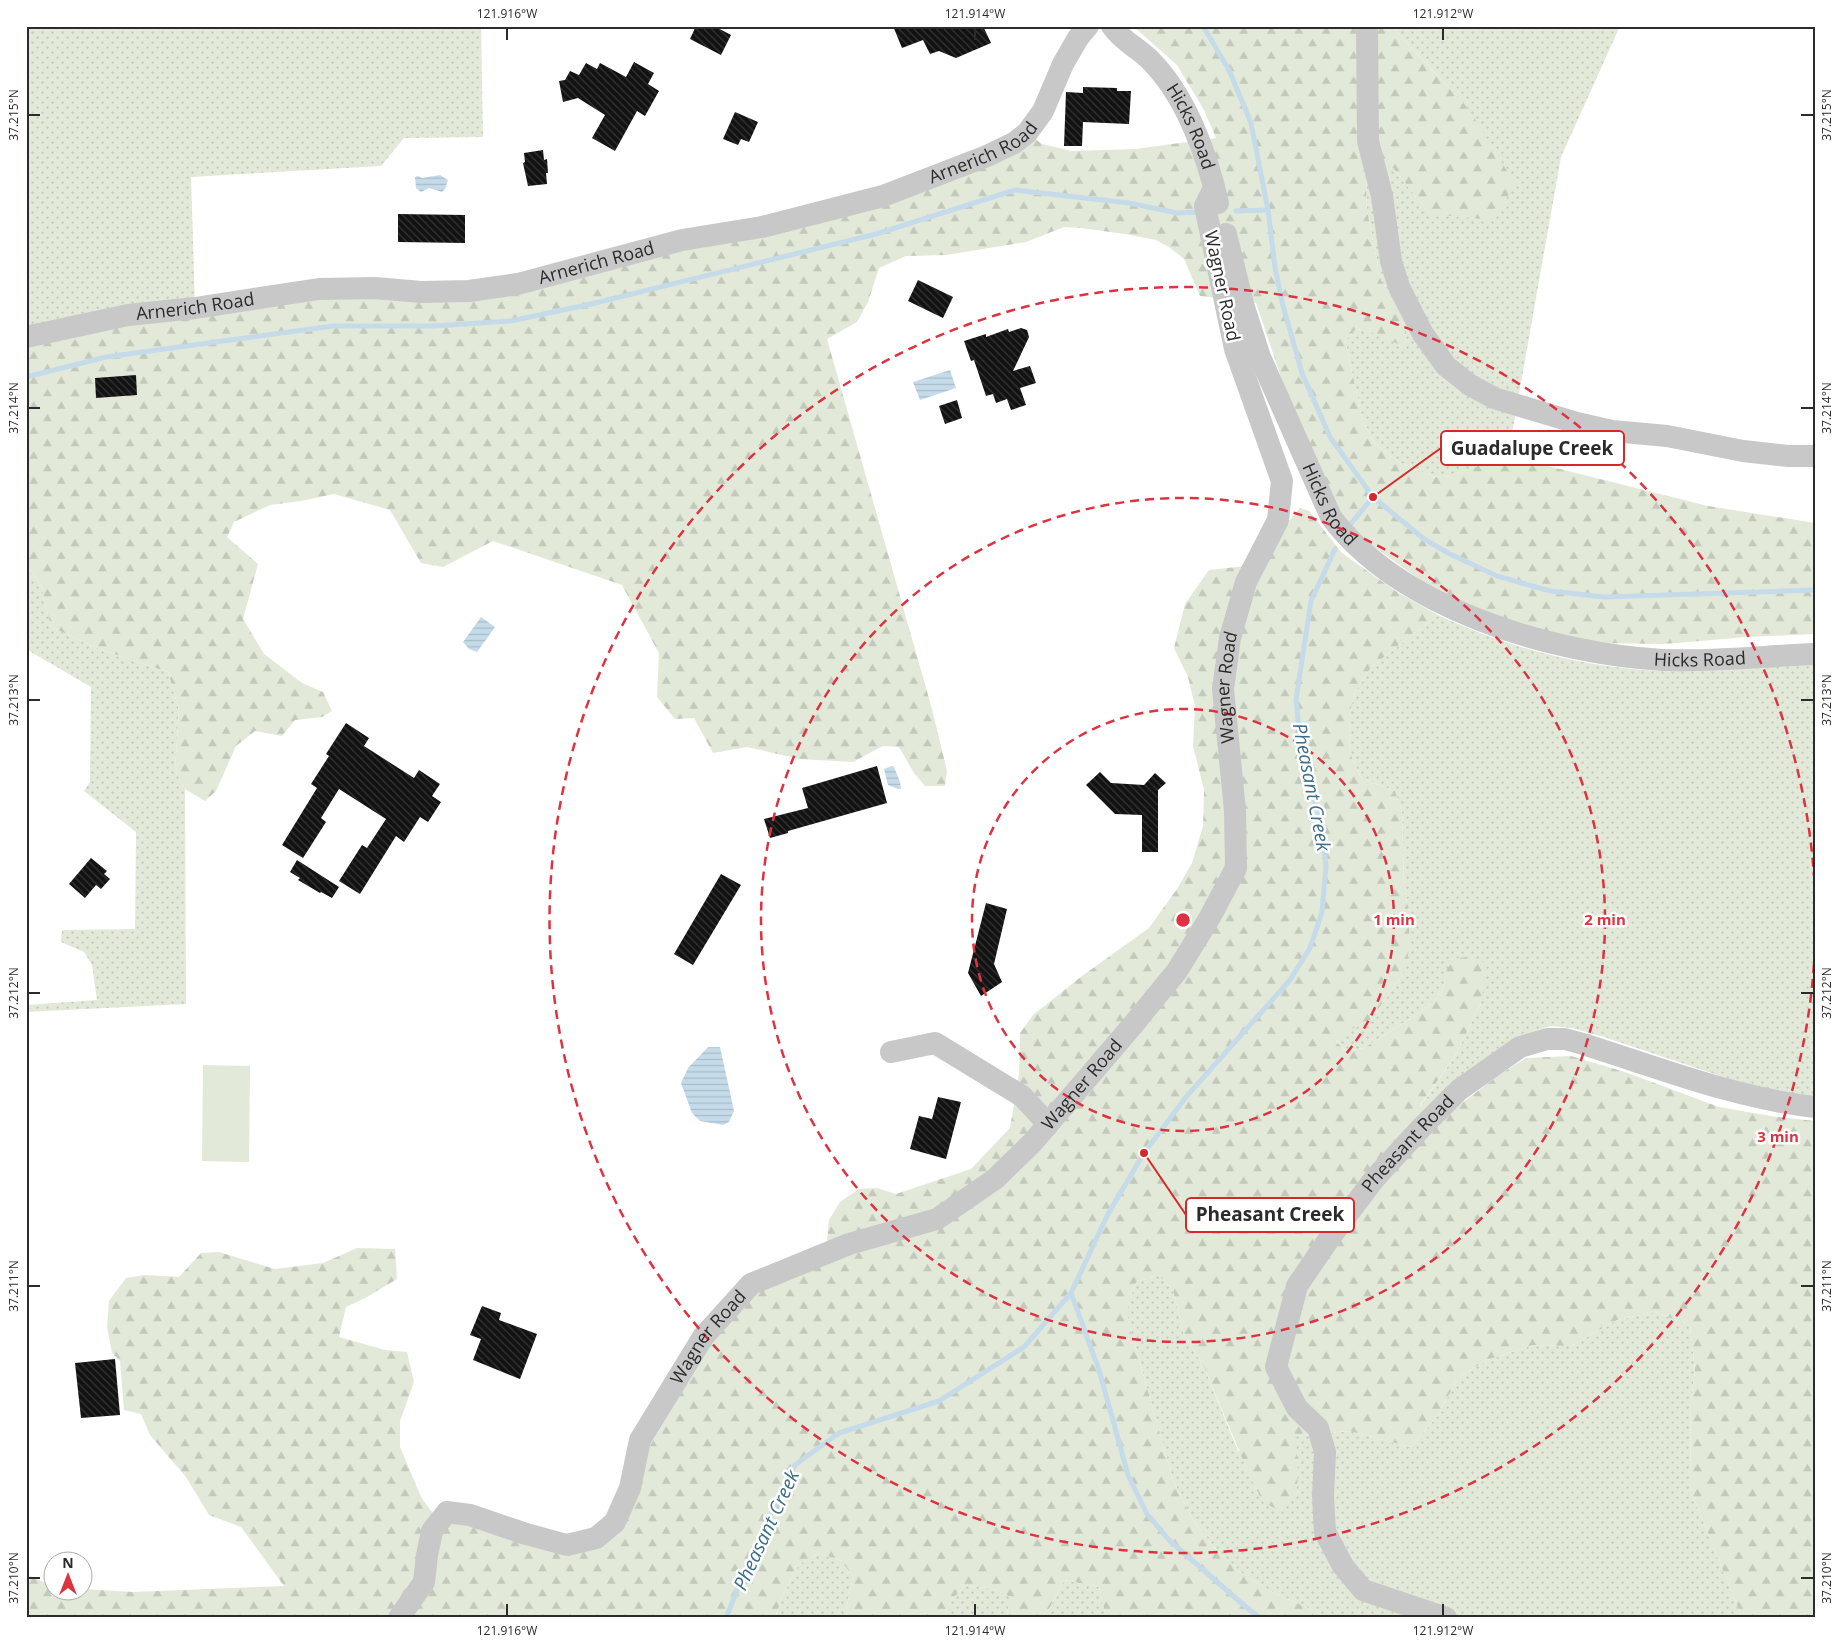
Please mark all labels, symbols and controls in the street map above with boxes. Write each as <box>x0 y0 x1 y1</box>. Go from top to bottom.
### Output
text: 121.916°W <box>477 5 537 22</box>
text: 121.914°W <box>945 5 1005 22</box>
text: 121.912°W <box>1413 5 1473 22</box>
street label: Hicks Road <box>1162 78 1221 172</box>
text: 37.215°N <box>5 89 22 141</box>
text: 37.215°N <box>1818 89 1835 141</box>
street label: Arnerich Road <box>925 116 1042 188</box>
street label: Wagner Road <box>1200 228 1246 343</box>
street label: Arnerich Road <box>535 235 657 289</box>
street label: Arnerich Road <box>135 286 256 325</box>
text: 37.214°N <box>5 382 22 434</box>
text: 37.214°N <box>1818 382 1835 434</box>
callout: Guadalupe Creek <box>1441 431 1624 465</box>
text: Guadalupe Creek <box>1451 435 1614 461</box>
street label: Hicks Road <box>1297 459 1363 550</box>
street label: Wagner Road <box>1210 628 1242 745</box>
street label: Hicks Road <box>1653 645 1746 671</box>
text: 37.213°N <box>5 674 22 726</box>
text: 37.213°N <box>1818 674 1835 726</box>
water label: Pheasant Creek <box>1287 721 1337 854</box>
text: 1 min <box>1373 909 1415 929</box>
text: 2 min <box>1584 909 1626 929</box>
centre of rings <box>1174 911 1192 929</box>
text: 37.212°N <box>5 967 22 1019</box>
text: 37.212°N <box>1818 967 1835 1019</box>
street label: Wagner Road <box>1036 1033 1127 1134</box>
street label: Pheasant Road <box>1355 1089 1459 1197</box>
text: 3 min <box>1757 1126 1799 1146</box>
callout: Pheasant Creek <box>1186 1198 1354 1232</box>
text: Pheasant Creek <box>1196 1201 1345 1227</box>
text: 37.211°N <box>5 1260 22 1312</box>
text: 37.211°N <box>1818 1260 1835 1312</box>
street label: Wagner Road <box>664 1284 751 1388</box>
water label: Pheasant Creek <box>727 1465 806 1594</box>
text: 37.210°N <box>5 1552 22 1604</box>
north arrow <box>42 1552 92 1602</box>
text: 37.210°N <box>1818 1552 1835 1604</box>
text: N <box>62 1553 74 1572</box>
text: 121.916°W <box>477 1622 537 1639</box>
text: 121.914°W <box>945 1622 1005 1639</box>
text: 121.912°W <box>1413 1622 1473 1639</box>

